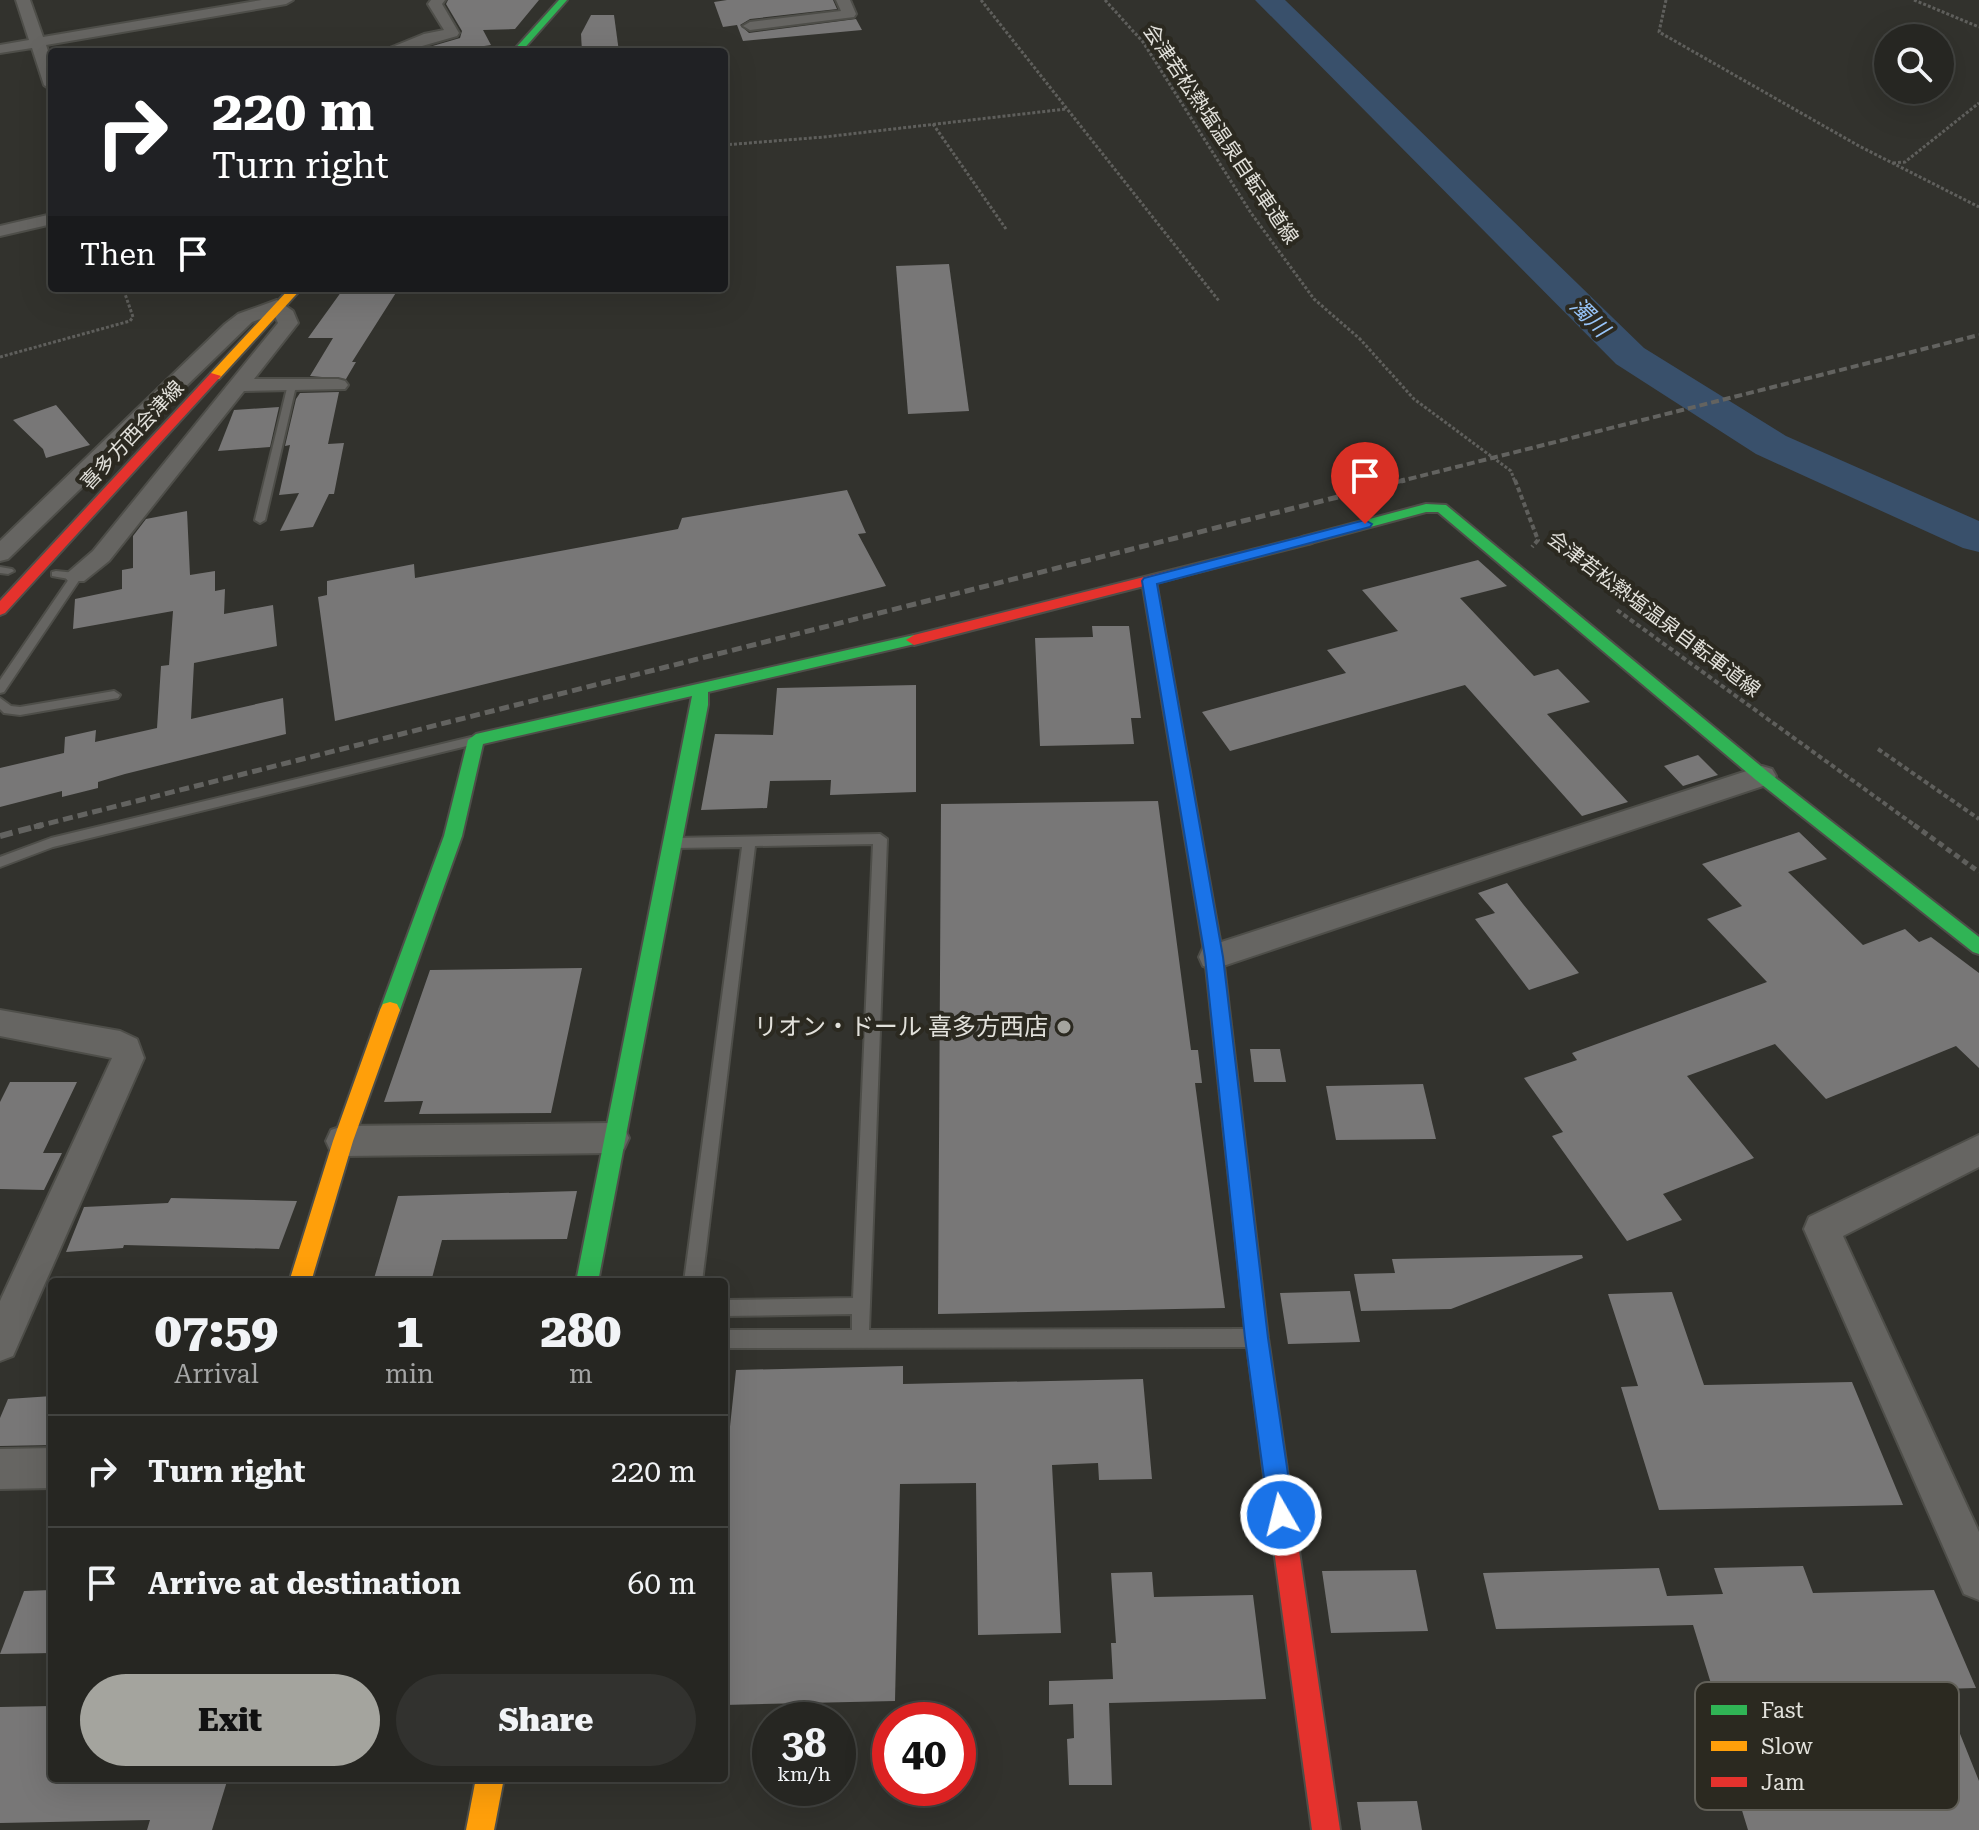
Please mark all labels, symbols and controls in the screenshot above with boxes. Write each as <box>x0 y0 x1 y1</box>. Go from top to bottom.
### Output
street label: 会津若松熱塩温泉自転車道線 <box>1138 20 1304 248</box>
map controls <box>1874 24 1954 104</box>
button: search <box>1874 24 1954 104</box>
text: 220 m <box>212 78 374 144</box>
icon: right <box>80 80 184 184</box>
text: Turn right <box>212 145 389 187</box>
icon: arrive <box>171 232 215 276</box>
text: Then <box>80 237 155 272</box>
water label: 濁川 <box>1565 293 1615 343</box>
street label: 喜多方西会津線 <box>75 376 189 494</box>
pin <box>1331 442 1399 524</box>
icon: arrive <box>1343 454 1387 498</box>
street label: 会津若松熱塩温泉自転車道線 <box>1543 526 1765 702</box>
place label: リオン・ドール 喜多方西店 <box>754 1013 1048 1041</box>
marker: リオン・ドール 喜多方西店 <box>1055 1018 1073 1036</box>
text: 07:59 <box>155 1303 278 1359</box>
text: 1 <box>396 1303 423 1359</box>
text: 280 <box>541 1303 621 1359</box>
text: Arrival <box>174 1359 259 1389</box>
text: min <box>385 1359 434 1389</box>
text: m <box>569 1359 593 1389</box>
icon: right <box>80 1449 124 1493</box>
text: Turn right <box>148 1454 305 1489</box>
text: 220 m <box>611 1454 696 1489</box>
position arrow <box>1239 1473 1323 1557</box>
icon: arrive <box>80 1561 124 1605</box>
text: Arrive at destination <box>148 1566 461 1601</box>
text: 60 m <box>627 1566 696 1601</box>
button: Exit <box>80 1674 380 1766</box>
button: Share <box>396 1674 696 1766</box>
legend <box>1695 1682 1959 1810</box>
text: Fast <box>1761 1698 1804 1723</box>
speed limit sign: 40 <box>872 1702 976 1806</box>
text: 38 <box>782 1720 826 1767</box>
text: Slow <box>1761 1734 1814 1759</box>
text: km/h <box>777 1762 831 1786</box>
text: Jam <box>1761 1770 1805 1795</box>

